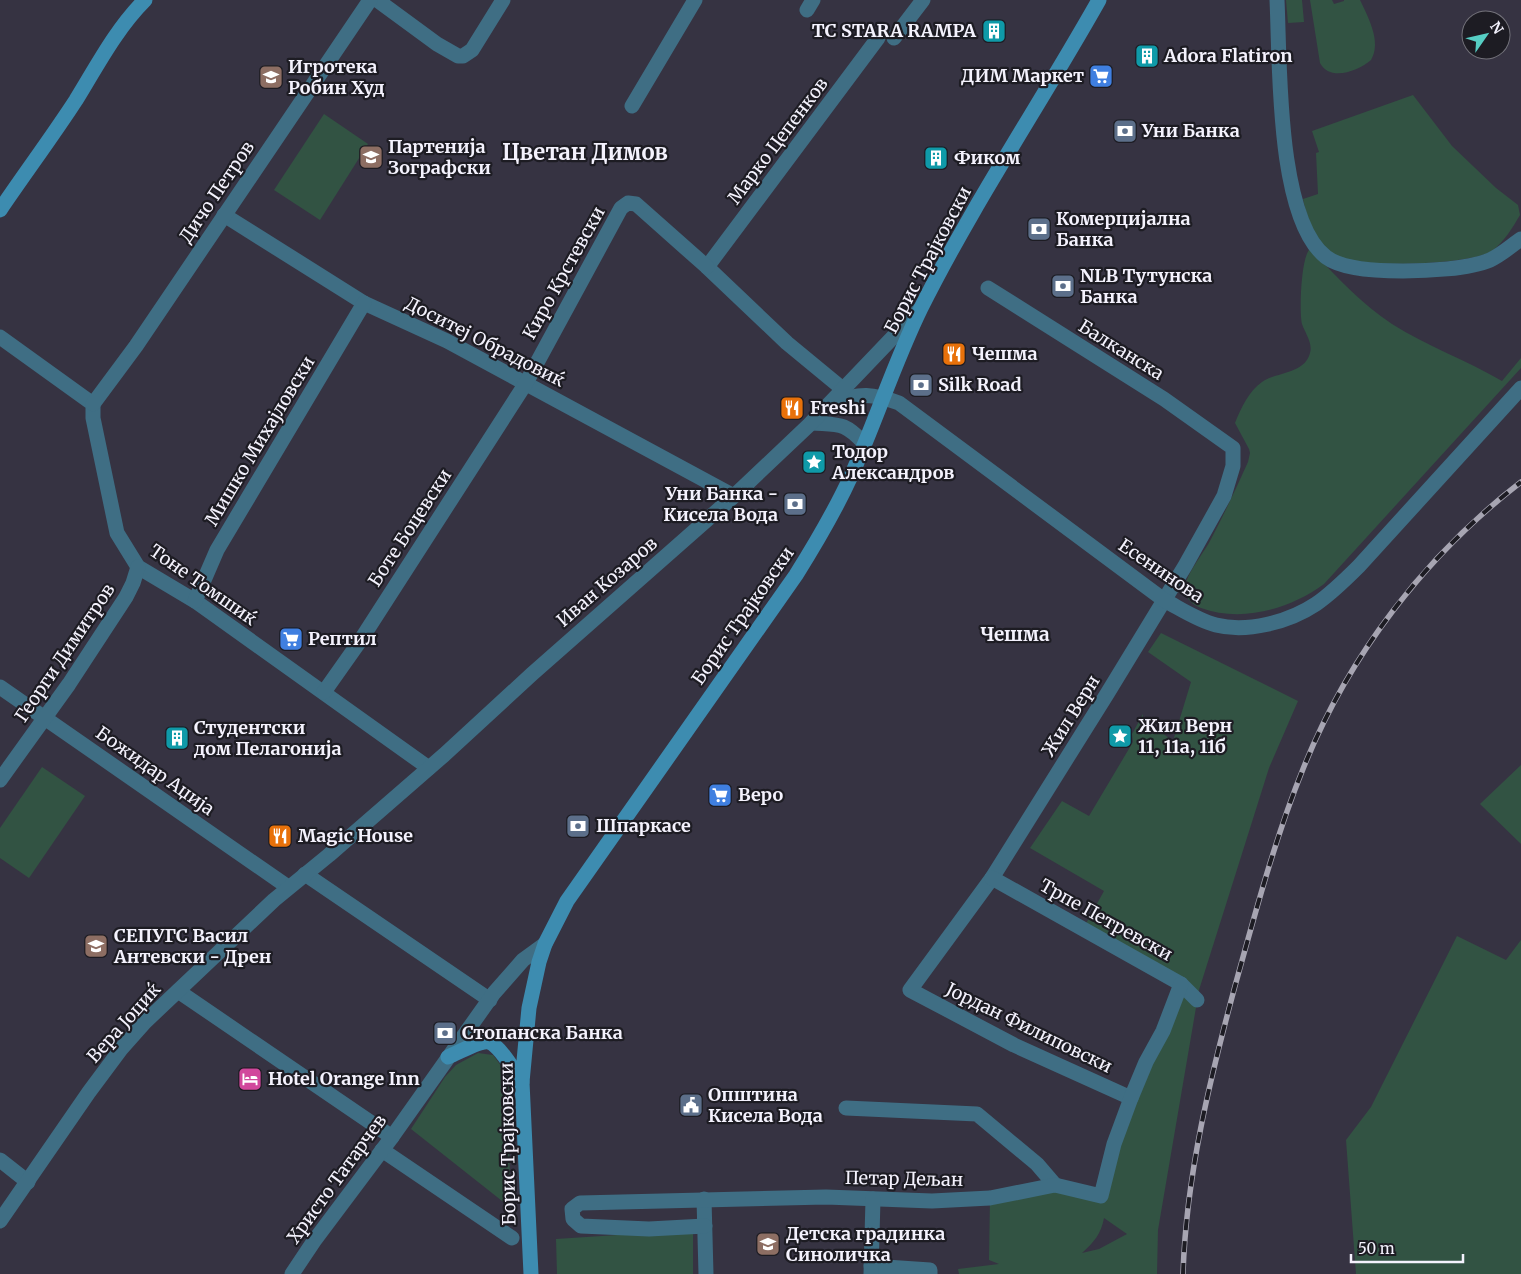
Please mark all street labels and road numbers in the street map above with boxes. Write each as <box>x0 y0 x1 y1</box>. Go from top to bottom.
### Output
street label: Марко Цепенков <box>722 72 833 209</box>
street label: Дичо Петров <box>174 136 259 247</box>
street label: Борис Трајковски <box>879 182 976 337</box>
street label: Киро Крстевски <box>518 202 610 343</box>
street label: Доситеј Обрадовиќ <box>402 291 569 392</box>
street label: Балканска <box>1074 314 1169 385</box>
street label: Мишко Михајловски <box>200 352 319 530</box>
street label: Боте Боцевски <box>363 465 456 591</box>
street label: Иван Козаров <box>552 531 662 632</box>
street label: Есенинова <box>1114 534 1209 608</box>
street label: Тоне Томшиќ <box>145 539 262 630</box>
street label: Борис Трајковски <box>686 542 799 689</box>
street label: Георги Димитров <box>10 578 120 727</box>
street label: Жил Верн <box>1037 671 1105 761</box>
street label: Божидар Аџија <box>91 721 219 820</box>
street label: Трпе Петревски <box>1036 874 1177 966</box>
street label: Јордан Филиповски <box>941 977 1116 1078</box>
street label: Вера Јоциќ <box>82 978 166 1067</box>
street label: Борис Трајковски <box>495 1062 520 1226</box>
street label: Христо Татарчев <box>282 1109 391 1248</box>
street label: Петар Дељан <box>845 1166 963 1191</box>

